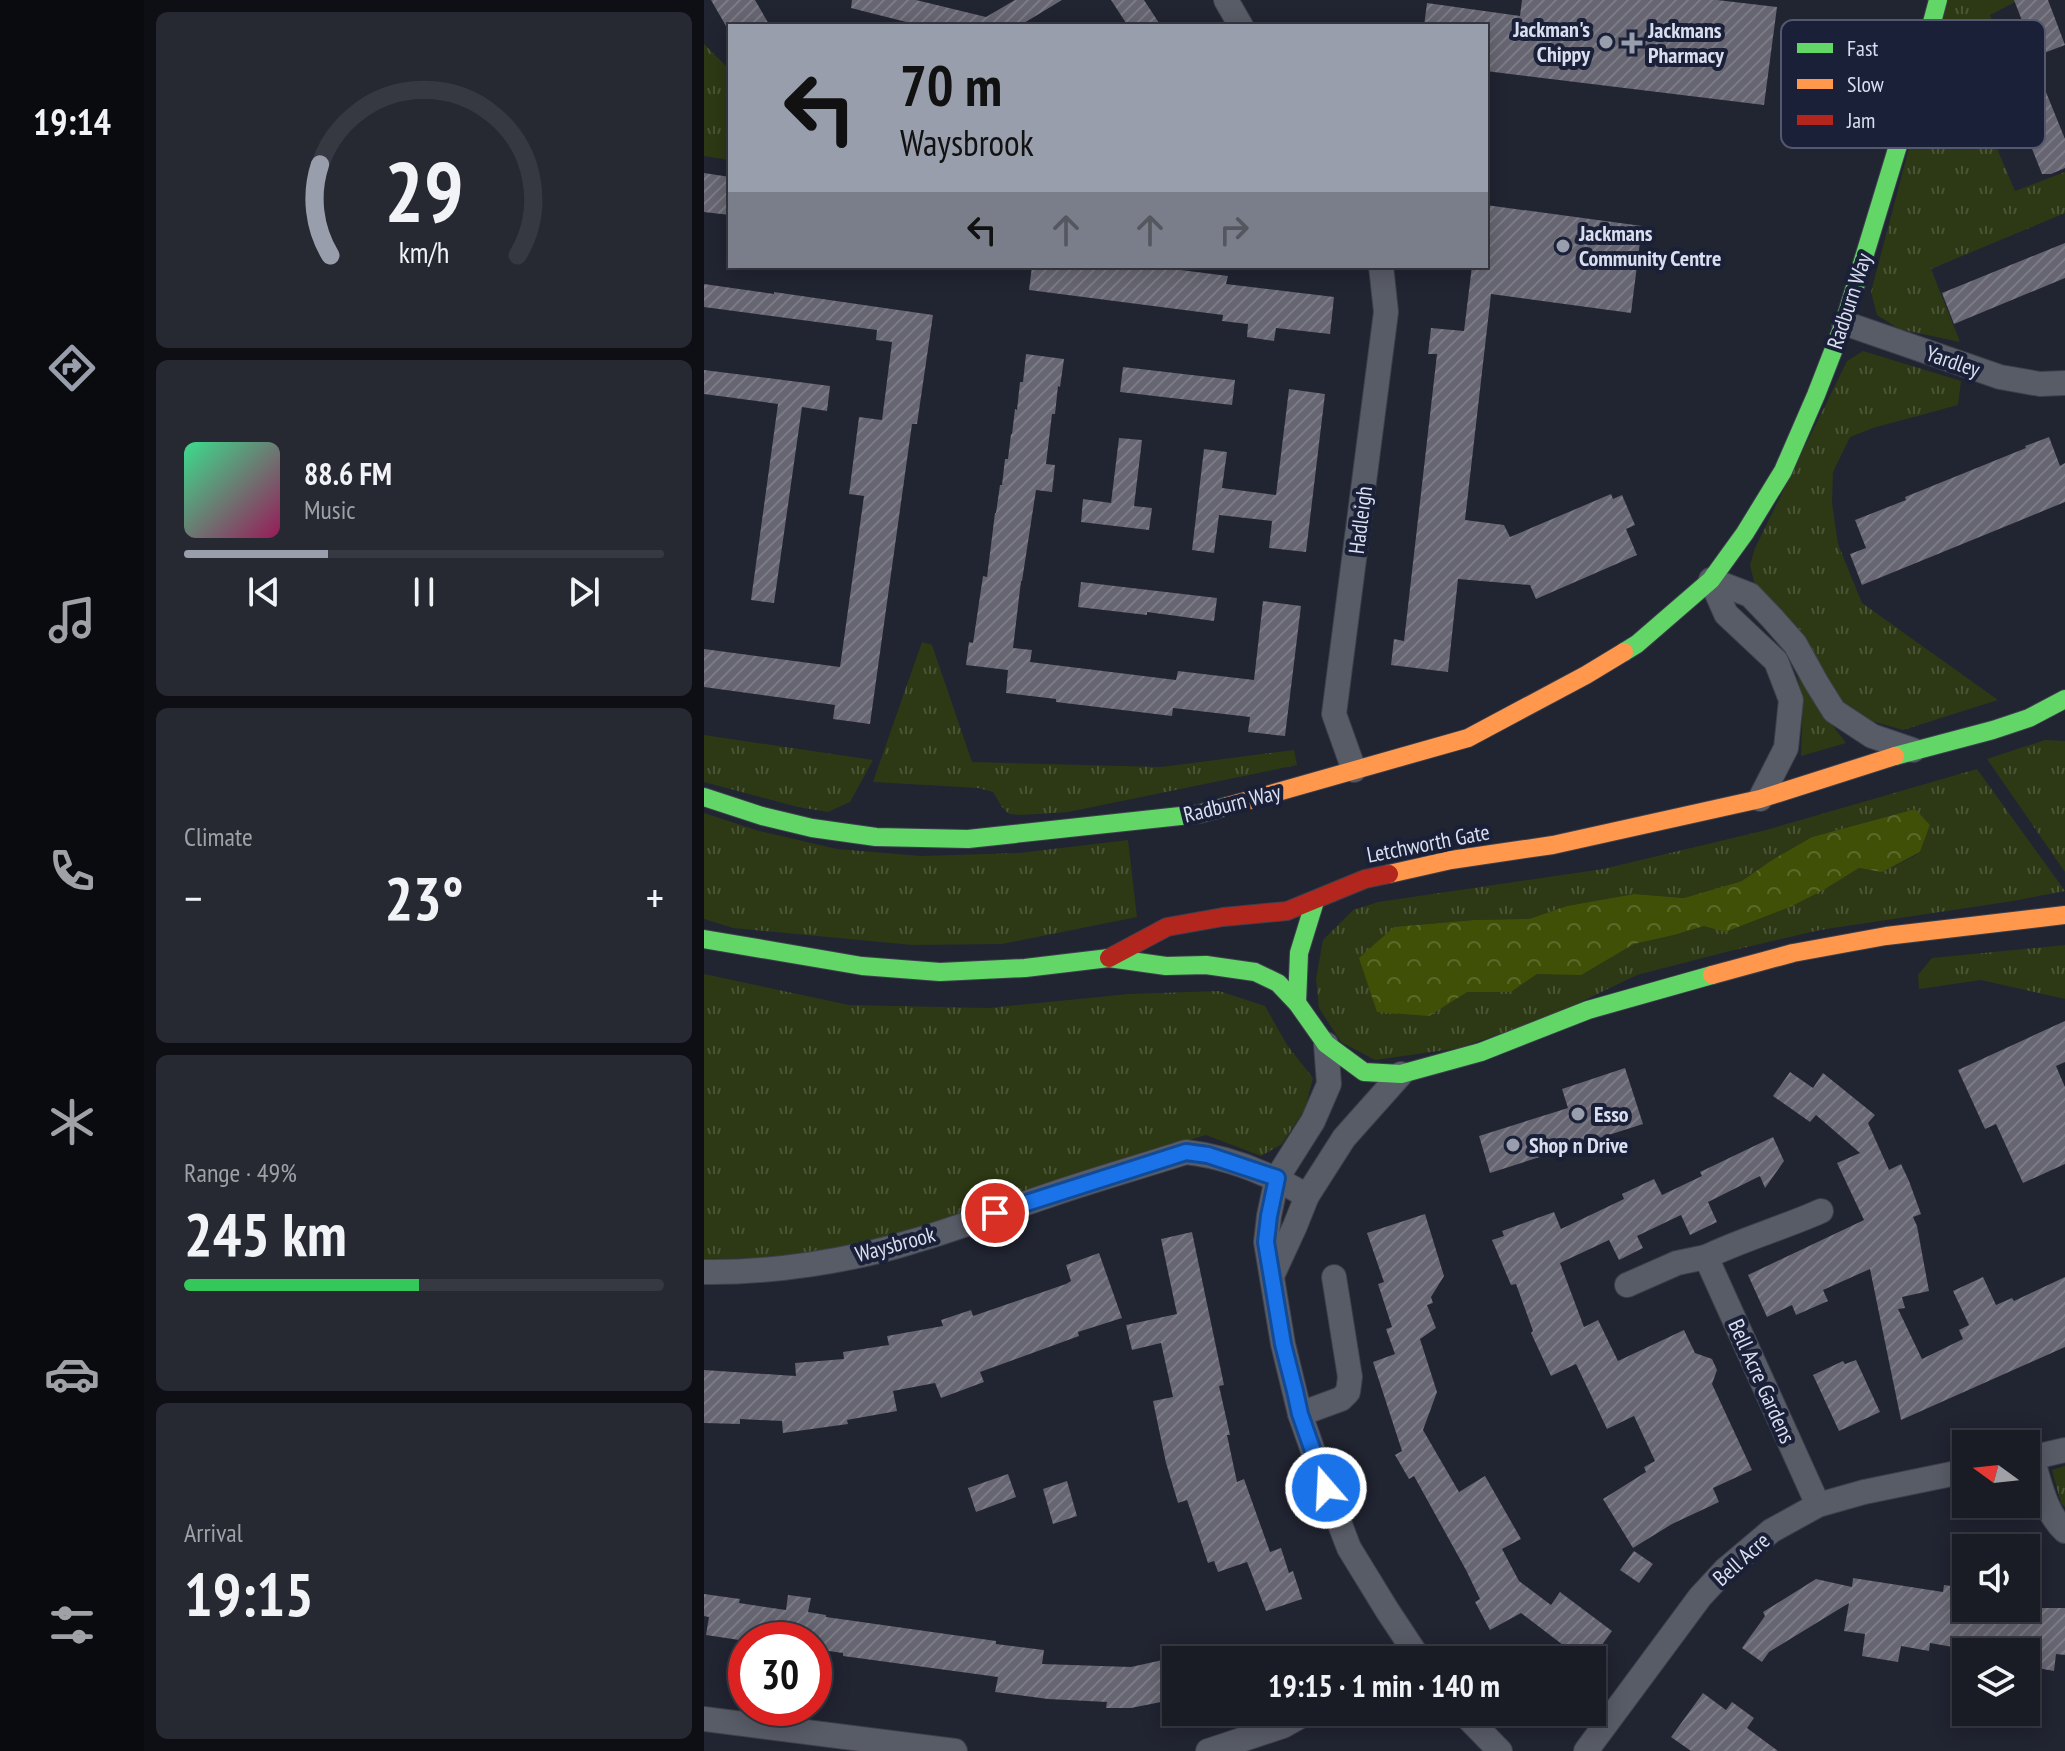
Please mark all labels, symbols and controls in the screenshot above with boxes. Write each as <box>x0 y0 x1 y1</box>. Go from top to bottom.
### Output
place label: Jackman's Chippy <box>1512 15 1591 68</box>
place label: Jackmans Pharmacy <box>1647 16 1725 69</box>
legend <box>1781 20 2045 148</box>
marker: Jackman's Chippy <box>1597 33 1615 51</box>
marker: Jackmans Pharmacy <box>1623 34 1641 52</box>
text: Fast <box>1847 34 1878 62</box>
text: 70 m <box>900 49 1002 121</box>
icon: left <box>768 56 872 160</box>
text: Slow <box>1847 70 1884 98</box>
text: 19:14 <box>33 98 111 145</box>
text: Jam <box>1846 106 1875 134</box>
text: Waysbrook <box>900 119 1034 166</box>
text: 29 <box>384 136 464 244</box>
icon: left <box>960 208 1004 252</box>
icon: ahead <box>1044 208 1088 252</box>
icon: ahead <box>1128 208 1172 252</box>
icon: right <box>1212 208 1256 252</box>
place label: Jackmans Community Centre <box>1578 219 1721 272</box>
text: km/h <box>399 234 449 271</box>
marker: Jackmans Community Centre <box>1554 237 1572 255</box>
street label: Radburn Way <box>1820 249 1878 352</box>
street label: Yardley <box>1922 339 1984 383</box>
icon: directions <box>44 340 100 396</box>
text: 88.6 FM <box>304 454 392 493</box>
street label: Hadleigh <box>1342 484 1378 556</box>
text: Music <box>304 493 356 526</box>
icon: previous <box>242 570 286 614</box>
icon: pause <box>402 570 446 614</box>
icon: next <box>562 570 606 614</box>
icon: music <box>44 592 100 648</box>
street label: Radburn Way <box>1181 777 1284 829</box>
street label: Letchworth Gate <box>1364 817 1492 869</box>
text: Climate <box>184 820 253 853</box>
icon: phone <box>44 843 100 899</box>
text: 23° <box>384 859 464 937</box>
text: − <box>184 869 202 926</box>
text: + <box>646 869 664 926</box>
icon: climate <box>44 1094 100 1150</box>
place label: Esso <box>1594 1100 1629 1128</box>
marker: Esso <box>1569 1105 1587 1123</box>
place label: Shop n Drive <box>1529 1131 1628 1159</box>
marker: Shop n Drive <box>1504 1136 1522 1154</box>
text: Range · 49% <box>184 1156 297 1189</box>
pin <box>961 1179 1029 1247</box>
icon: arrive <box>973 1191 1017 1235</box>
text: 245 km <box>184 1195 347 1273</box>
street label: Waysbrook <box>852 1220 939 1268</box>
street label: Bell Acre Gardens <box>1722 1315 1802 1447</box>
icon: car <box>44 1346 100 1402</box>
north arrow <box>1952 1430 2040 1518</box>
map controls <box>1952 1430 2040 1726</box>
position arrow <box>1284 1446 1368 1530</box>
text: Arrival <box>184 1516 243 1549</box>
street label: Bell Acre <box>1707 1526 1775 1592</box>
button: sound <box>1952 1534 2040 1622</box>
text: 19:15 <box>184 1555 314 1633</box>
icon: filters <box>44 1597 100 1653</box>
speed limit sign: 30 <box>728 1622 832 1726</box>
button: layers <box>1952 1638 2040 1726</box>
text: 19:15 · 1 min · 140 m <box>1268 1666 1500 1705</box>

